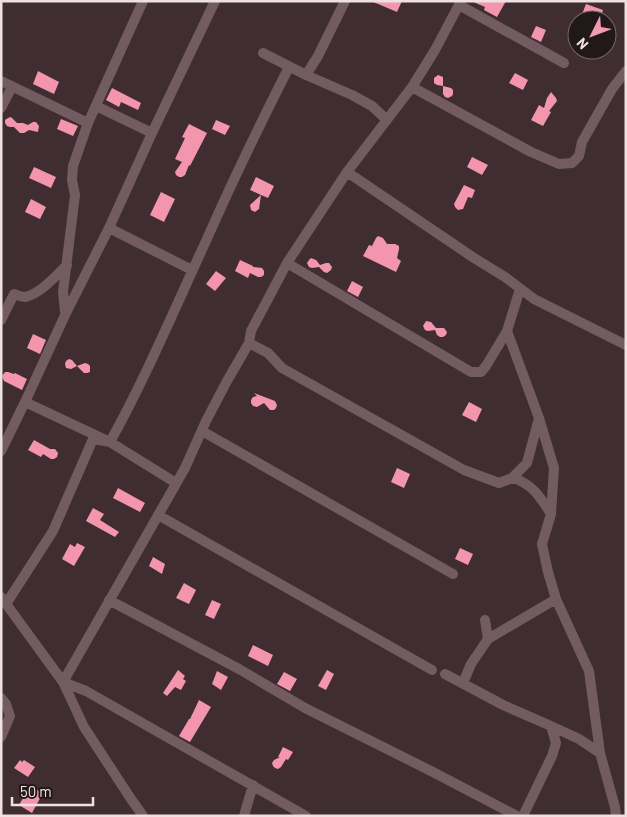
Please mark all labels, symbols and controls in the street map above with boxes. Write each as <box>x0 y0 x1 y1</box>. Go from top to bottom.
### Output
north arrow <box>567 10 617 60</box>
text: N <box>573 35 591 53</box>
scale bar <box>12 774 94 806</box>
text: 50 m <box>20 782 52 800</box>

